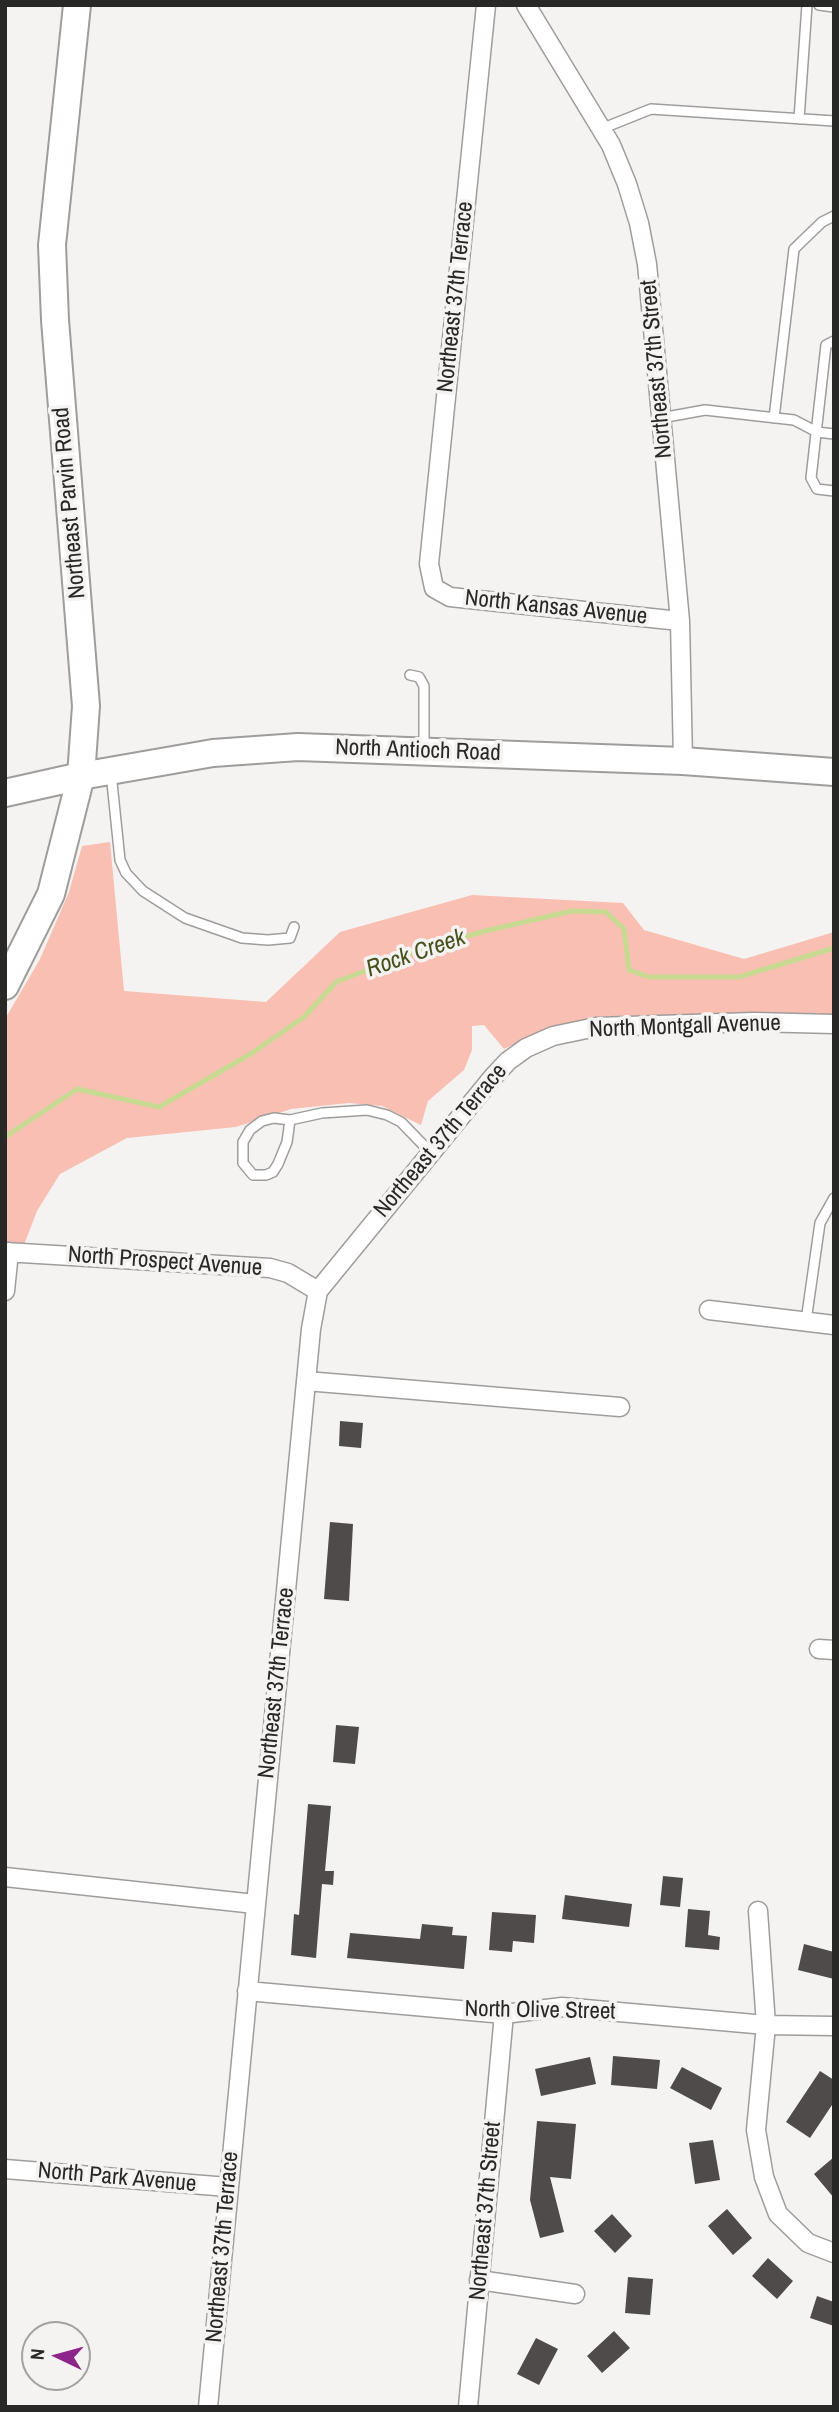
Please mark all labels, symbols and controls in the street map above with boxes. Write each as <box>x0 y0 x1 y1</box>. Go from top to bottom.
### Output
street label: Northeast 37th Terrace <box>432 200 480 394</box>
street label: Northeast 37th Street <box>635 278 679 460</box>
street label: Northeast Parvin Road <box>48 406 92 600</box>
street label: North Kansas Avenue <box>463 585 649 631</box>
street label: North Antioch Road <box>335 734 501 768</box>
water label: Rock Creek <box>363 924 469 984</box>
street label: North Montgall Avenue <box>589 1010 781 1044</box>
street label: Northeast 37th Terrace <box>369 1059 513 1223</box>
street label: North Prospect Avenue <box>67 1241 263 1283</box>
street label: Northeast 37th Terrace <box>253 1586 301 1780</box>
street label: North Olive Street <box>464 1996 616 2026</box>
street label: Northeast 37th Street <box>464 2120 508 2302</box>
street label: Northeast 37th Terrace <box>201 2150 245 2344</box>
street label: North Park Avenue <box>37 2157 197 2199</box>
north arrow <box>21 2321 91 2391</box>
text: N <box>24 2348 51 2361</box>

